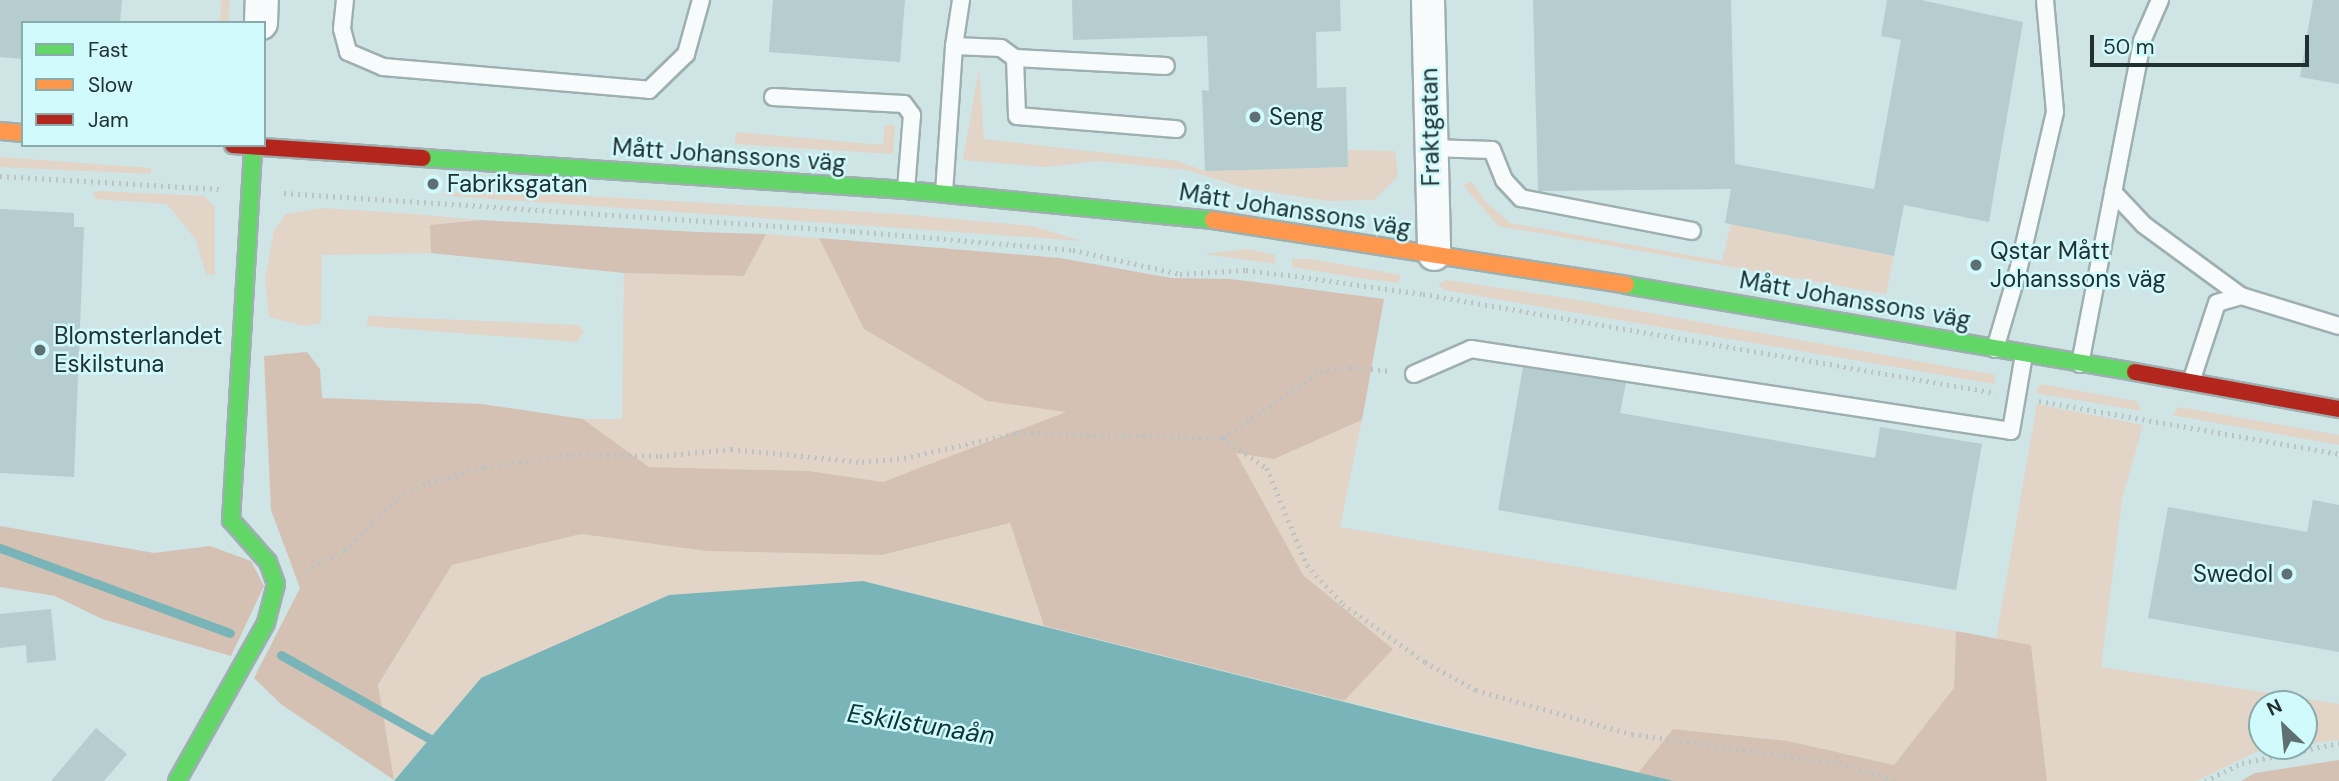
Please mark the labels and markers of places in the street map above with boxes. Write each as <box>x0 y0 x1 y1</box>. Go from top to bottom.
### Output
place label: Seng <box>1269 103 1324 131</box>
marker: Seng <box>1247 109 1263 125</box>
place label: Fabriksgatan <box>447 170 588 198</box>
marker: Fabriksgatan <box>425 176 441 192</box>
place label: Qstar Mått Johanssons väg <box>1990 237 2166 293</box>
marker: Qstar Mått Johanssons väg <box>1968 257 1984 273</box>
place label: Blomsterlandet Eskilstuna <box>54 322 222 378</box>
marker: Blomsterlandet Eskilstuna <box>32 342 48 358</box>
place label: Swedol <box>2193 560 2273 588</box>
marker: Swedol <box>2279 566 2295 582</box>

